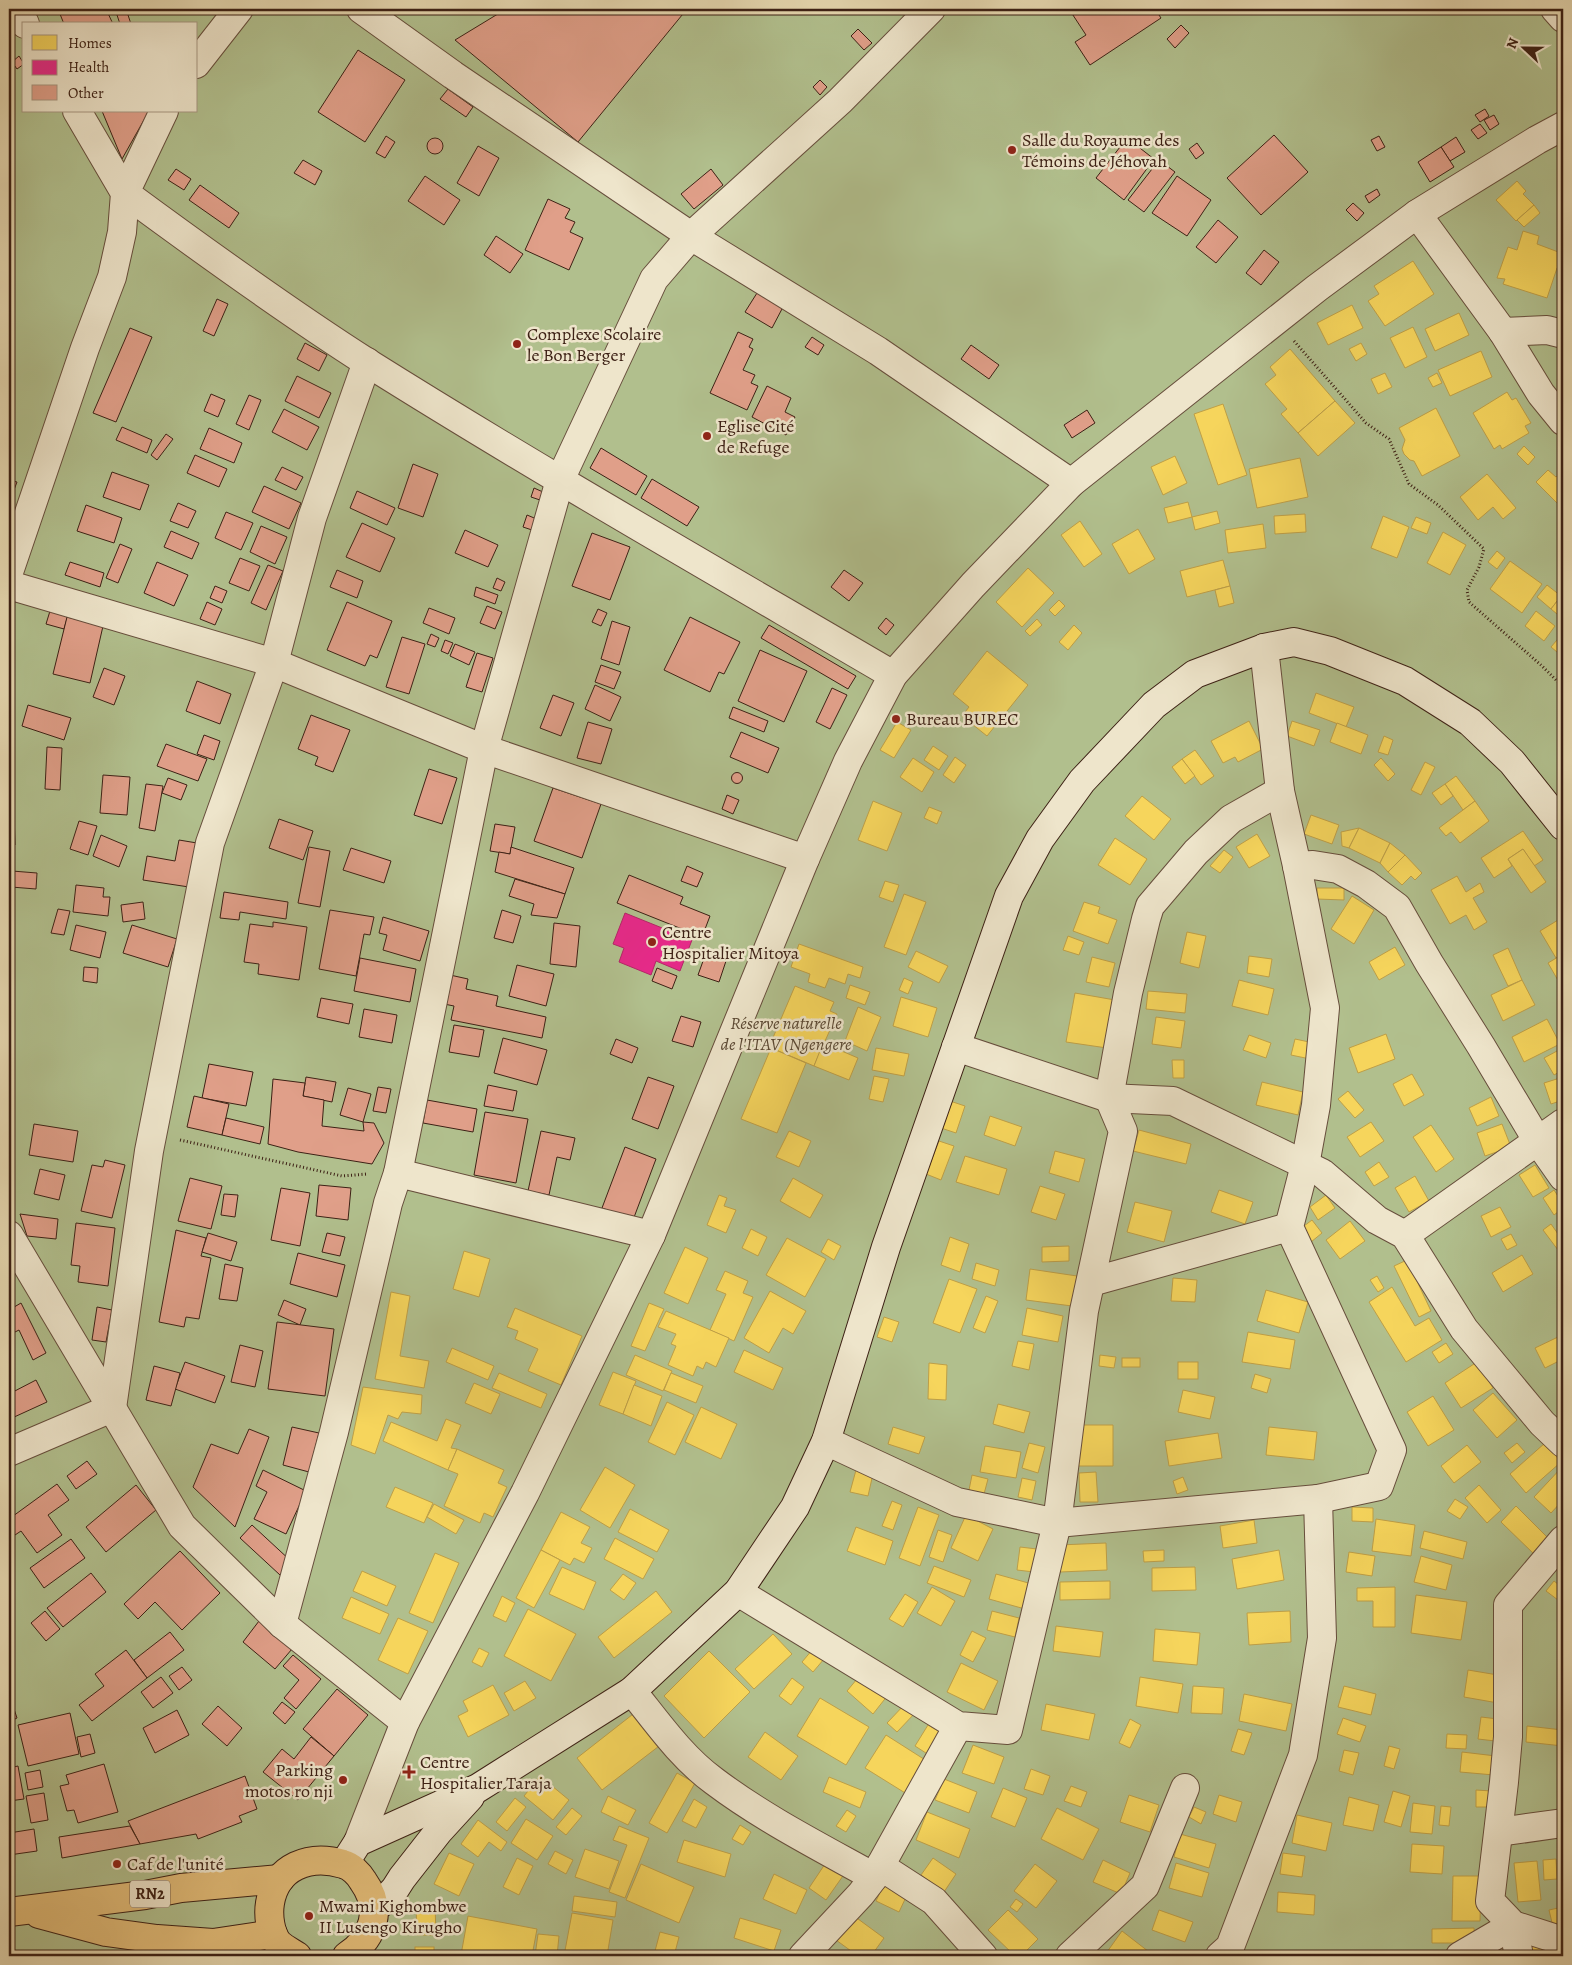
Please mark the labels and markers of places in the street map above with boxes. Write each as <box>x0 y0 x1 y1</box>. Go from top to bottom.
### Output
place label: Salle du Royaume des Témoins de Jéhovah <box>1022 128 1180 173</box>
marker: Salle du Royaume des Témoins de Jéhovah <box>1006 144 1018 156</box>
place label: Complexe Scolaire le Bon Berger <box>527 322 661 367</box>
marker: Complexe Scolaire le Bon Berger <box>511 338 523 350</box>
place label: Eglise Cité de Refuge <box>717 414 794 459</box>
marker: Eglise Cité de Refuge <box>701 430 713 442</box>
place label: Bureau BUREC <box>906 707 1019 731</box>
marker: Bureau BUREC <box>890 713 902 725</box>
place label: Centre Hospitalier Mitoya <box>662 920 800 965</box>
marker: Centre Hospitalier Mitoya <box>646 936 658 948</box>
place label: Centre Hospitalier Taraja <box>420 1750 552 1795</box>
place label: Parking motos ro nji <box>245 1758 333 1803</box>
marker: Centre Hospitalier Taraja <box>402 1765 416 1779</box>
marker: Parking motos ro nji <box>337 1774 349 1786</box>
place label: Caf de l'unité <box>127 1852 224 1876</box>
marker: Caf de l'unité <box>111 1858 123 1870</box>
place label: Mwami Kighombwe II Lusengo Kirugho <box>319 1894 467 1939</box>
marker: Mwami Kighombwe II Lusengo Kirugho <box>303 1910 315 1922</box>

